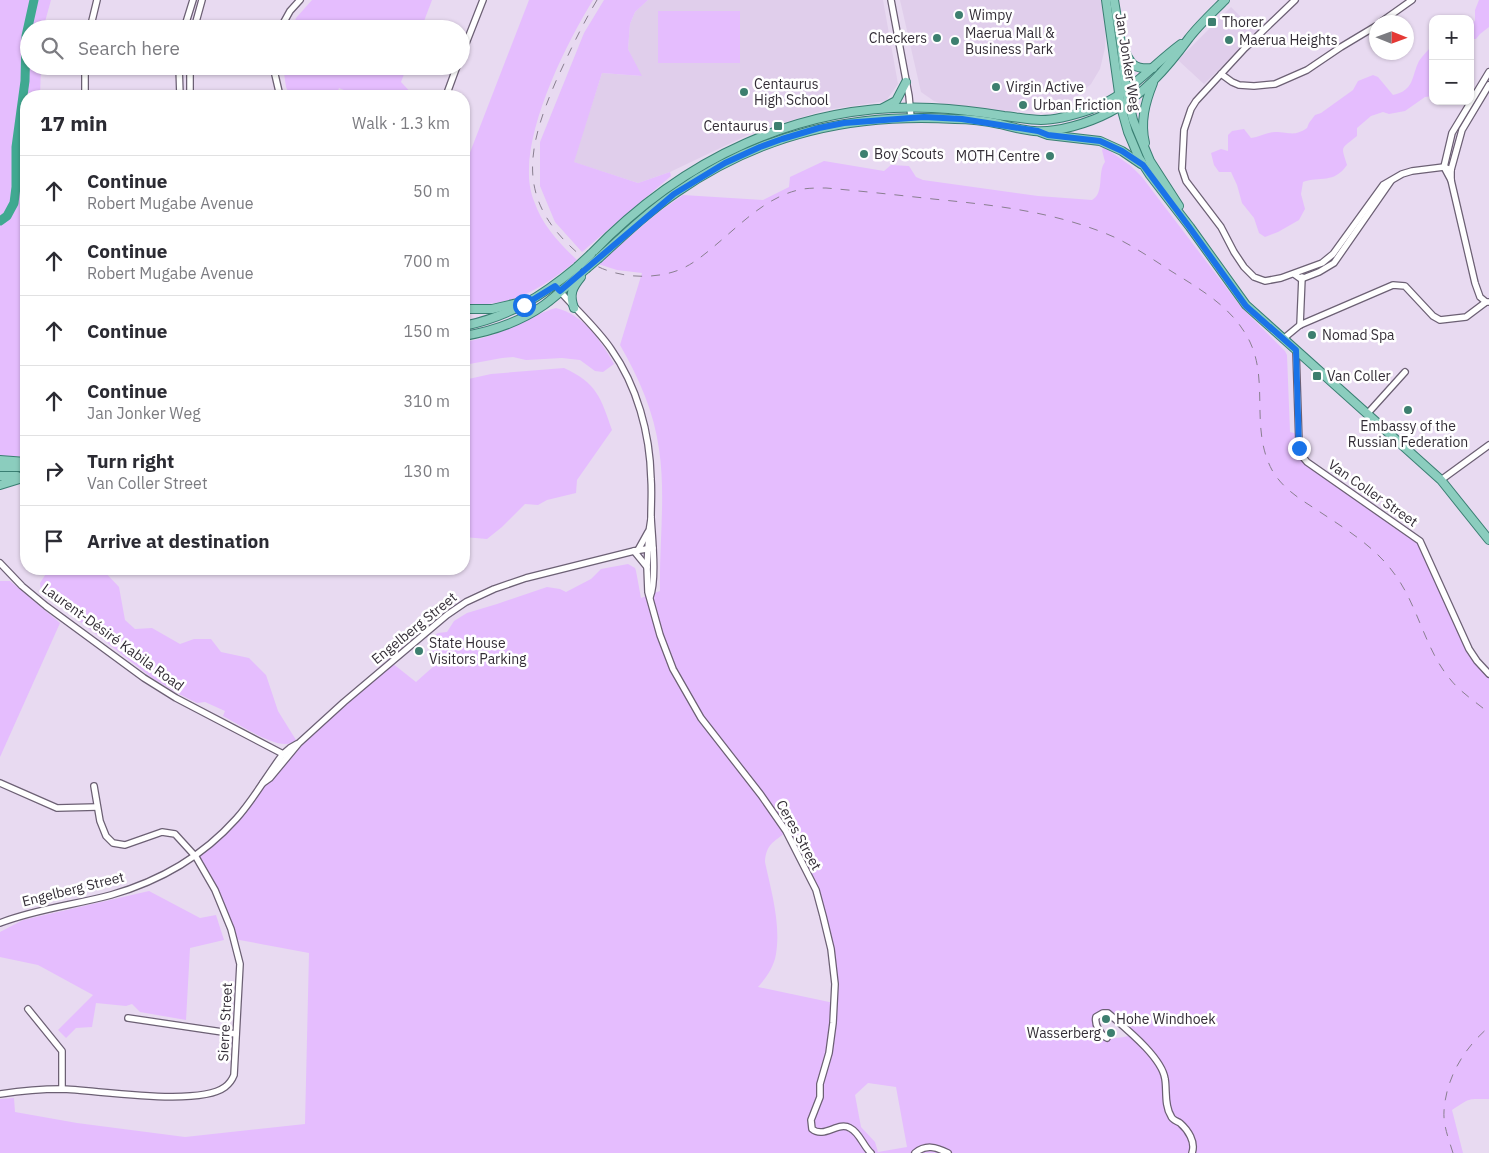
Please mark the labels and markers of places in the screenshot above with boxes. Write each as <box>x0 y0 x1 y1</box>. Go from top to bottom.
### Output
place label: Wimpy <box>969 6 1012 24</box>
marker: Wimpy <box>953 9 965 21</box>
place label: Thorer <box>1222 13 1264 31</box>
marker: Thorer <box>1206 16 1218 28</box>
place label: Maerua Mall & Business Park <box>965 24 1055 58</box>
place label: Checkers <box>869 29 927 47</box>
place label: Maerua Heights <box>1239 31 1338 49</box>
marker: Checkers <box>931 32 943 44</box>
marker: Maerua Heights <box>1223 34 1235 46</box>
marker: Maerua Mall & Business Park <box>949 35 961 47</box>
place label: Centaurus High School <box>754 75 829 109</box>
place label: Virgin Active <box>1006 78 1084 96</box>
marker: Virgin Active <box>990 81 1002 93</box>
marker: Centaurus High School <box>738 86 750 98</box>
place label: Urban Friction <box>1033 96 1122 114</box>
marker: Urban Friction <box>1017 99 1029 111</box>
place label: Centaurus <box>703 117 768 135</box>
marker: Centaurus <box>772 120 784 132</box>
place label: Boy Scouts <box>874 145 944 163</box>
place label: MOTH Centre <box>956 147 1040 165</box>
marker: Boy Scouts <box>858 148 870 160</box>
marker: MOTH Centre <box>1044 150 1056 162</box>
place label: Nomad Spa <box>1322 326 1395 344</box>
marker: Nomad Spa <box>1306 329 1318 341</box>
place label: Van Coller <box>1327 367 1391 385</box>
marker: Van Coller <box>1311 370 1323 382</box>
marker: Embassy of the Russian Federation <box>1402 404 1414 416</box>
place label: Embassy of the Russian Federation <box>1348 417 1468 451</box>
place label: State House Visitors Parking <box>429 634 527 668</box>
marker: State House Visitors Parking <box>413 645 425 657</box>
place label: Hohe Windhoek <box>1116 1010 1216 1028</box>
marker: Hohe Windhoek <box>1100 1013 1112 1025</box>
place label: Wasserberg <box>1027 1024 1102 1042</box>
marker: Wasserberg <box>1105 1027 1117 1039</box>

